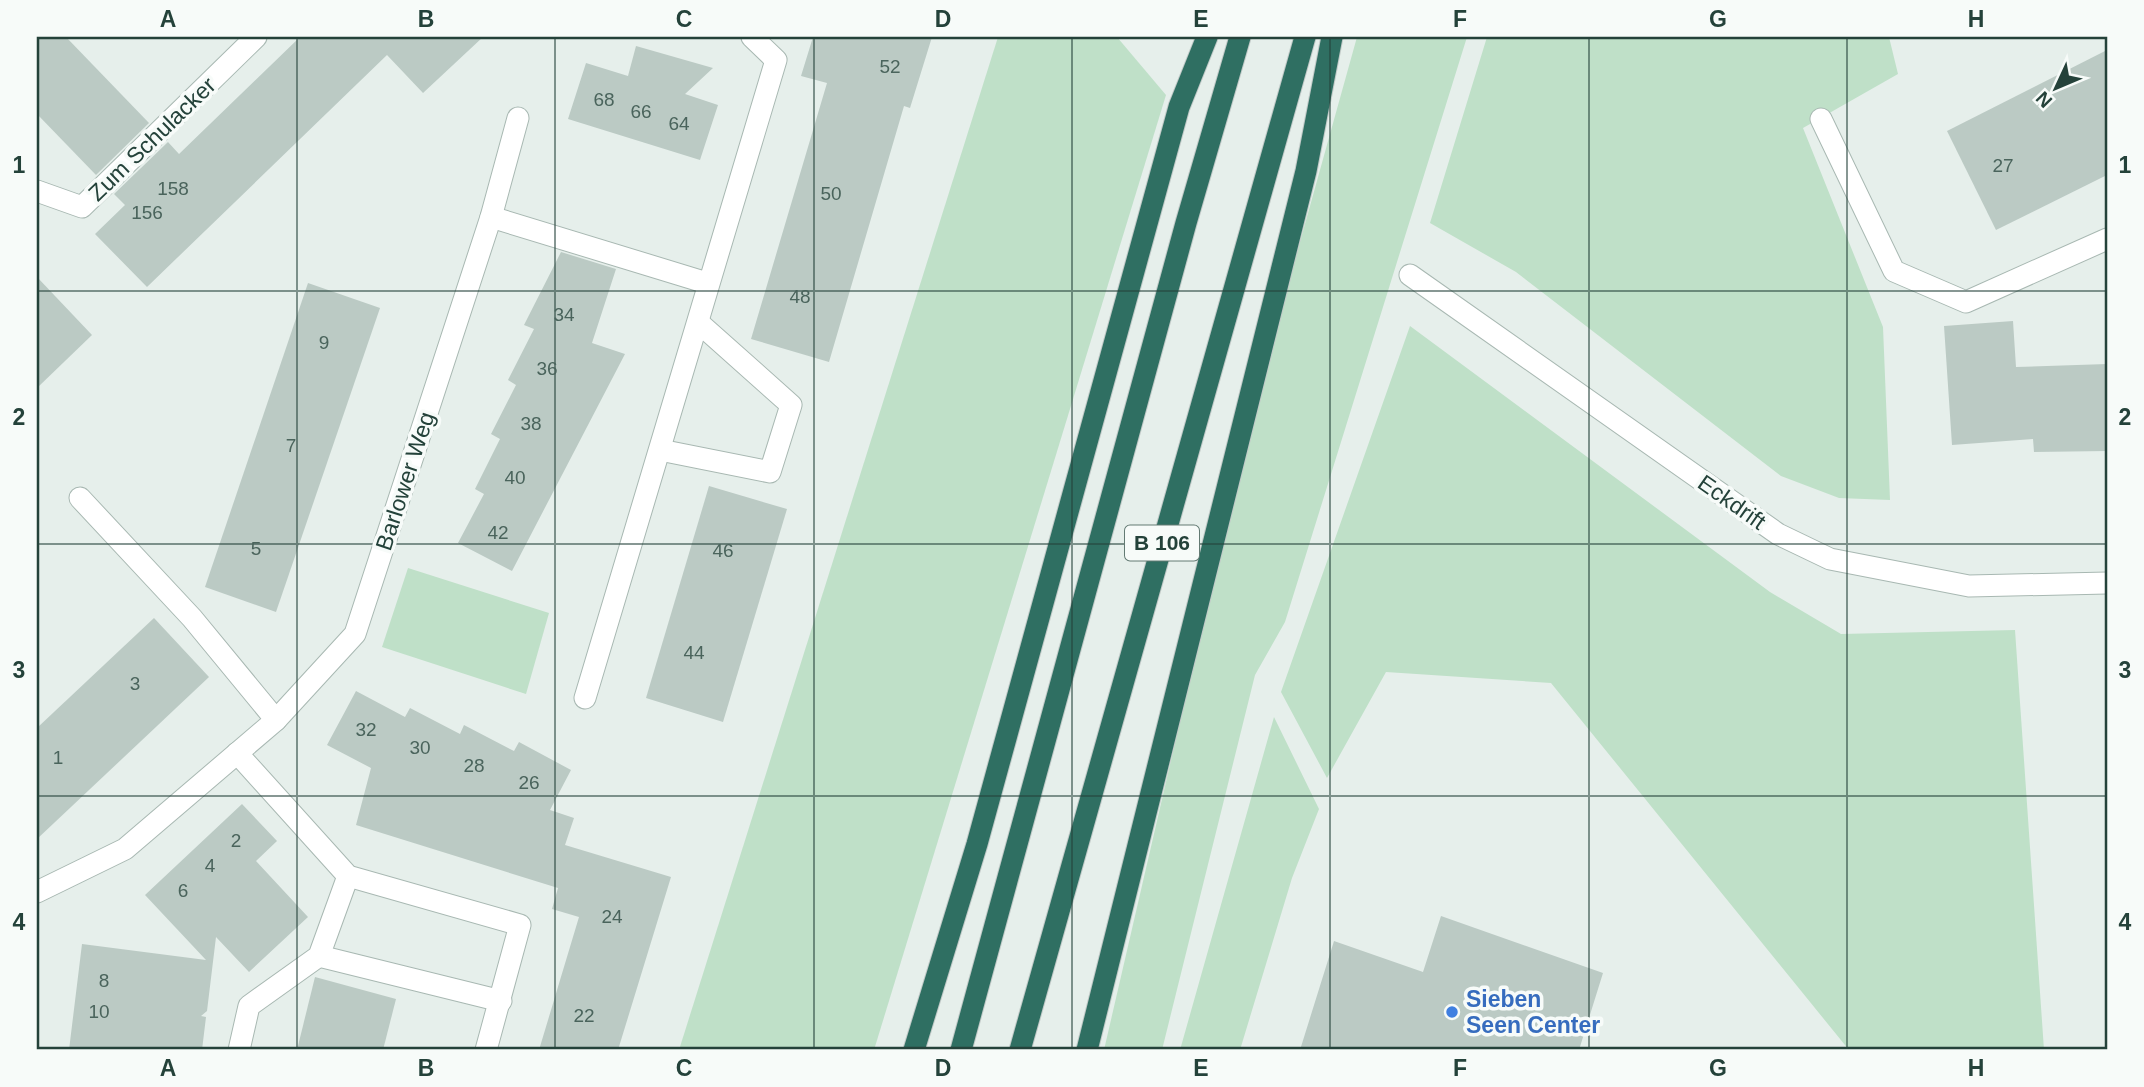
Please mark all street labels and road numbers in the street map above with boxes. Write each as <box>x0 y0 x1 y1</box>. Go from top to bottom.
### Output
street label: Zum Schulacker <box>83 72 221 206</box>
street label: Barlower Weg <box>370 408 440 554</box>
street label: Eckdrift <box>1693 469 1771 535</box>
road number: B 106 <box>1125 526 1199 560</box>

